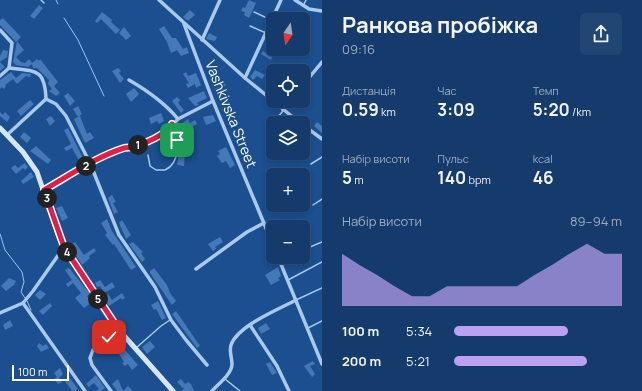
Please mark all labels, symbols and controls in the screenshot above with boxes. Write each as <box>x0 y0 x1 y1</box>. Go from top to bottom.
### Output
text: Ранкова пробіжка <box>342 10 538 40</box>
north arrow <box>266 12 310 56</box>
map controls <box>266 12 310 264</box>
button: share <box>580 13 622 55</box>
text: 09:16 <box>342 40 375 58</box>
street label: Vashkivska Street <box>201 57 262 171</box>
button: locate <box>266 64 310 108</box>
text: Дистанція <box>342 83 396 98</box>
text: Час <box>437 83 457 98</box>
text: Темп <box>533 83 559 98</box>
text: 0.59 <box>342 98 379 121</box>
text: 3:09 <box>437 98 475 121</box>
text: 5:20 <box>533 98 570 121</box>
text: km <box>379 104 396 119</box>
text: /km <box>570 104 591 119</box>
button: layers <box>266 116 310 160</box>
pin <box>160 123 194 157</box>
icon: arrive <box>166 129 188 151</box>
pin: 1 <box>128 135 148 155</box>
text: 1 <box>136 137 140 152</box>
text: Набір висоти <box>342 151 410 166</box>
text: Пульс <box>437 151 469 166</box>
text: kcal <box>533 151 553 166</box>
pin: 2 <box>76 156 96 176</box>
text: 2 <box>83 158 89 173</box>
text: 5 <box>342 166 352 189</box>
text: 140 <box>437 166 466 189</box>
text: 46 <box>533 166 554 189</box>
button: + <box>266 168 310 212</box>
text: m <box>352 172 364 187</box>
text: bpm <box>466 172 491 187</box>
pin: 3 <box>37 188 57 208</box>
text: 3 <box>44 190 50 205</box>
text: Набір висоти <box>342 212 422 230</box>
text: 89–94 m <box>570 212 622 230</box>
button: − <box>266 220 310 264</box>
pin: 4 <box>57 242 77 262</box>
text: 4 <box>64 244 70 259</box>
pin: 5 <box>88 289 108 309</box>
text: 5 <box>95 291 101 306</box>
pin <box>92 320 126 354</box>
text: 100 m <box>342 322 379 340</box>
text: 5:34 <box>406 322 432 340</box>
icon: check <box>98 326 120 348</box>
text: 200 m <box>342 352 381 370</box>
text: 5:21 <box>406 352 430 370</box>
scale bar <box>12 363 69 382</box>
text: 100 m <box>18 364 47 379</box>

